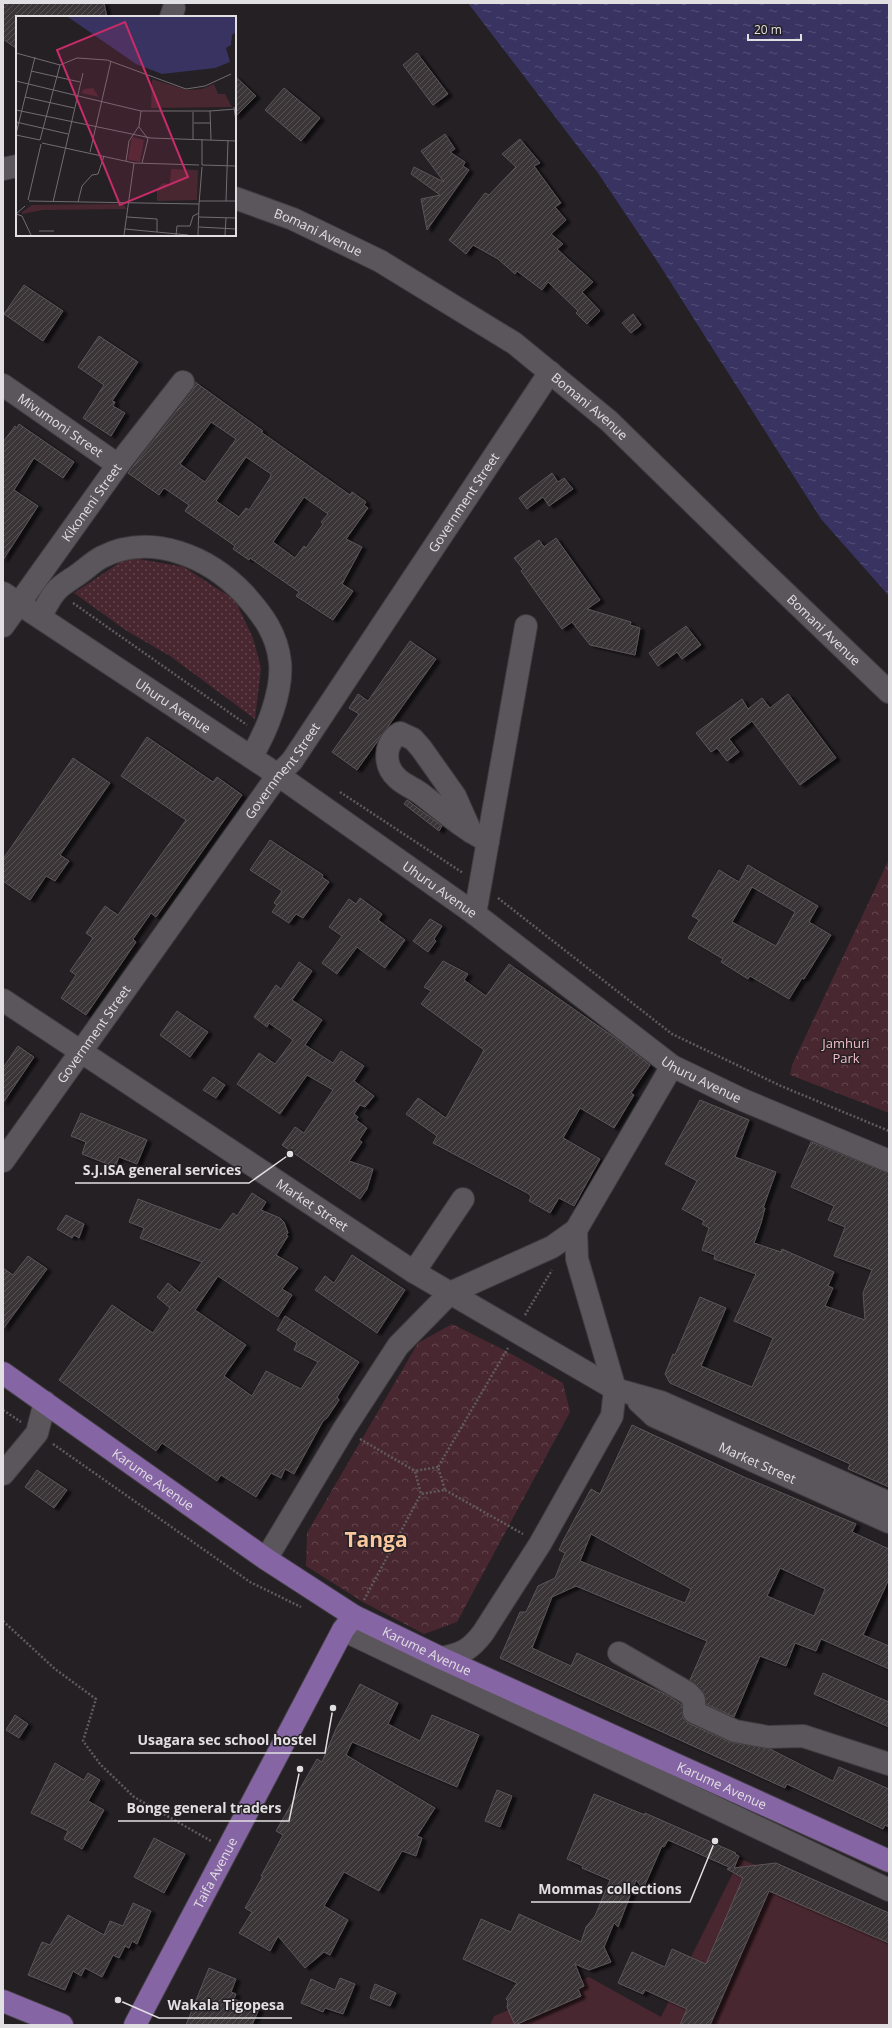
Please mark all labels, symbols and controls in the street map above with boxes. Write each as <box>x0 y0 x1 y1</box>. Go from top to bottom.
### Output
inset map <box>16 16 236 236</box>
scale bar <box>748 16 801 42</box>
text: 20 m <box>754 21 782 38</box>
street label: Bomani Avenue <box>272 204 365 260</box>
street label: Bomani Avenue <box>548 368 632 444</box>
street label: Mivumoni Street <box>14 389 107 461</box>
street label: Government Street <box>424 449 503 556</box>
street label: Kikoneni Street <box>57 459 126 545</box>
street label: Bomani Avenue <box>783 590 865 669</box>
street label: Uhuru Avenue <box>132 674 215 737</box>
street label: Government Street <box>240 719 324 823</box>
street label: Uhuru Avenue <box>399 857 481 922</box>
street label: Government Street <box>52 981 135 1086</box>
park label: Jamhuri Park <box>820 1034 870 1067</box>
street label: Uhuru Avenue <box>657 1052 744 1107</box>
callout: S.J.ISA general services <box>75 1157 249 1183</box>
text: S.J.ISA general services <box>83 1160 241 1179</box>
street label: Market Street <box>273 1174 352 1235</box>
street label: Market Street <box>716 1437 799 1488</box>
street label: Karume Avenue <box>109 1444 198 1514</box>
district label: Tanga <box>344 1525 408 1553</box>
street label: Karume Avenue <box>380 1622 475 1680</box>
callout: Usagara sec school hostel <box>130 1727 325 1753</box>
text: Usagara sec school hostel <box>138 1730 316 1749</box>
street label: Karume Avenue <box>674 1757 770 1813</box>
callout: Bonge general traders <box>118 1795 289 1821</box>
text: Bonge general traders <box>127 1798 281 1817</box>
street label: Taifa Avenue <box>189 1834 241 1912</box>
callout: Mommas collections <box>531 1876 690 1902</box>
text: Mommas collections <box>538 1879 682 1898</box>
callout: Wakala Tigopesa <box>159 1992 292 2018</box>
text: Wakala Tigopesa <box>168 1995 285 2014</box>

